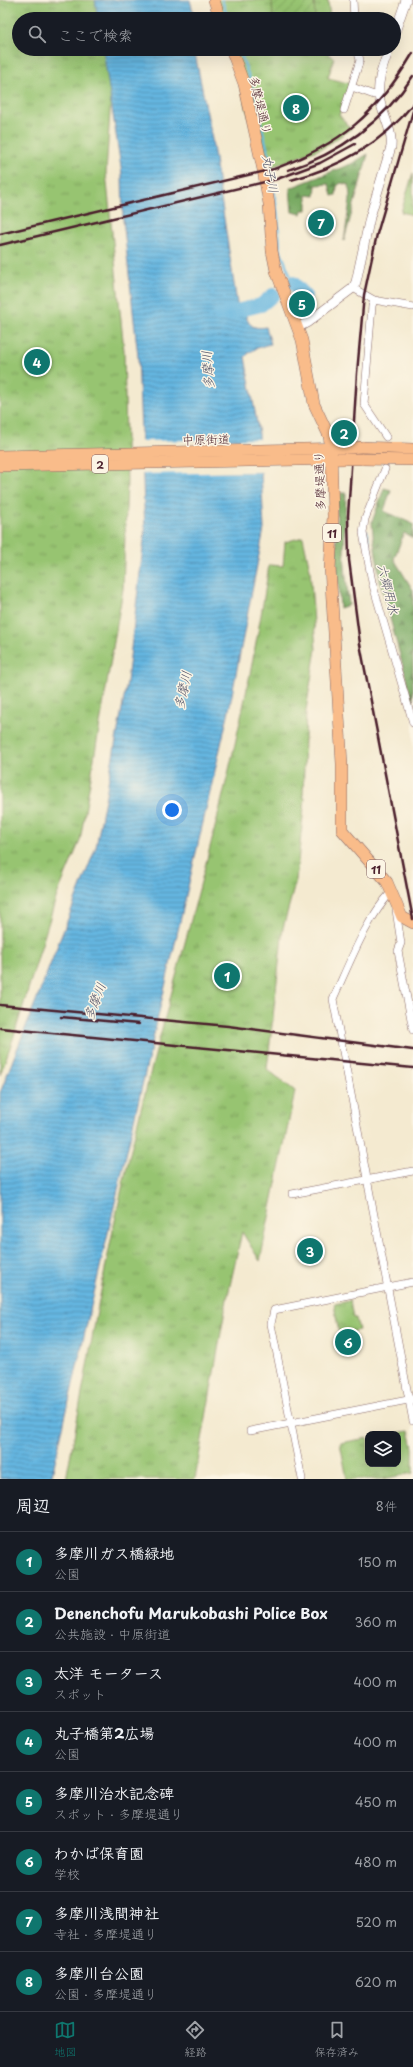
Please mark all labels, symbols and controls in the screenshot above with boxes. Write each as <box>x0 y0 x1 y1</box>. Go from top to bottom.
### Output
search box <box>12 12 401 56</box>
icon: search <box>26 23 48 45</box>
text: ここで検索 <box>58 23 133 46</box>
street label: 多摩堤通り <box>245 74 277 136</box>
pin: 8 <box>283 93 309 123</box>
water label: 丸子川 <box>258 153 284 195</box>
pin: 7 <box>308 208 334 238</box>
pin: 5 <box>289 289 315 319</box>
pin: 4 <box>24 347 50 377</box>
water label: 多摩川 <box>196 350 218 390</box>
pin: 2 <box>331 418 357 448</box>
street label: 中原街道 <box>182 430 230 448</box>
street label: 多摩堤通り <box>309 451 329 511</box>
road number: 2 <box>92 455 108 473</box>
road number: 11 <box>323 524 341 542</box>
water label: 六郷用水 <box>373 561 405 617</box>
water label: 多摩川 <box>169 669 195 711</box>
your location <box>162 800 182 820</box>
road number: 11 <box>367 860 385 878</box>
pin: 1 <box>214 961 240 991</box>
water label: 多摩川 <box>78 979 110 1023</box>
pin: 3 <box>297 1236 323 1266</box>
pin: 6 <box>335 1327 361 1357</box>
map controls <box>365 1431 401 1467</box>
button: layers <box>365 1431 401 1467</box>
text: 周辺 <box>16 1492 50 1518</box>
text: 8件 <box>376 1496 397 1515</box>
text: 多摩川ガス橋緑地 <box>54 1541 174 1564</box>
text: 1 <box>26 1552 32 1571</box>
text: 150 m <box>358 1552 397 1571</box>
text: 公園 <box>54 1564 80 1583</box>
text: Denenchofu Marukobashi Police Box <box>54 1601 328 1624</box>
text: 2 <box>24 1612 34 1631</box>
text: 360 m <box>354 1612 397 1631</box>
text: 公共施設 · 中原街道 <box>54 1624 170 1643</box>
text: 太洋 モータース <box>54 1661 163 1684</box>
text: 3 <box>25 1672 33 1691</box>
text: 400 m <box>354 1672 397 1691</box>
text: スポット <box>54 1684 106 1703</box>
text: 丸子橋第2広場 <box>54 1721 155 1744</box>
text: 4 <box>25 1732 33 1751</box>
text: 400 m <box>354 1732 397 1751</box>
text: 公園 <box>54 1744 80 1763</box>
text: 多摩川治水記念碑 <box>54 1781 174 1804</box>
text: 5 <box>25 1792 33 1811</box>
text: 450 m <box>355 1792 397 1811</box>
text: スポット · 多摩堤通り <box>54 1804 183 1823</box>
text: わかば保育園 <box>54 1841 144 1864</box>
text: 6 <box>24 1852 34 1871</box>
text: 480 m <box>355 1852 397 1871</box>
text: 学校 <box>54 1864 80 1883</box>
text: 多摩川浅間神社 <box>54 1901 159 1924</box>
text: 7 <box>25 1912 33 1931</box>
text: 520 m <box>355 1912 397 1931</box>
text: 寺社 · 多摩堤通り <box>54 1924 157 1943</box>
text: 多摩川台公園 <box>54 1961 144 1984</box>
text: 8 <box>25 1972 33 1991</box>
text: 620 m <box>355 1972 397 1991</box>
text: 公園 · 多摩堤通り <box>54 1984 157 2003</box>
tab: 地図 <box>54 2019 76 2060</box>
tab: 経路 <box>184 2019 206 2060</box>
tab: 保存済み <box>315 2019 359 2060</box>

